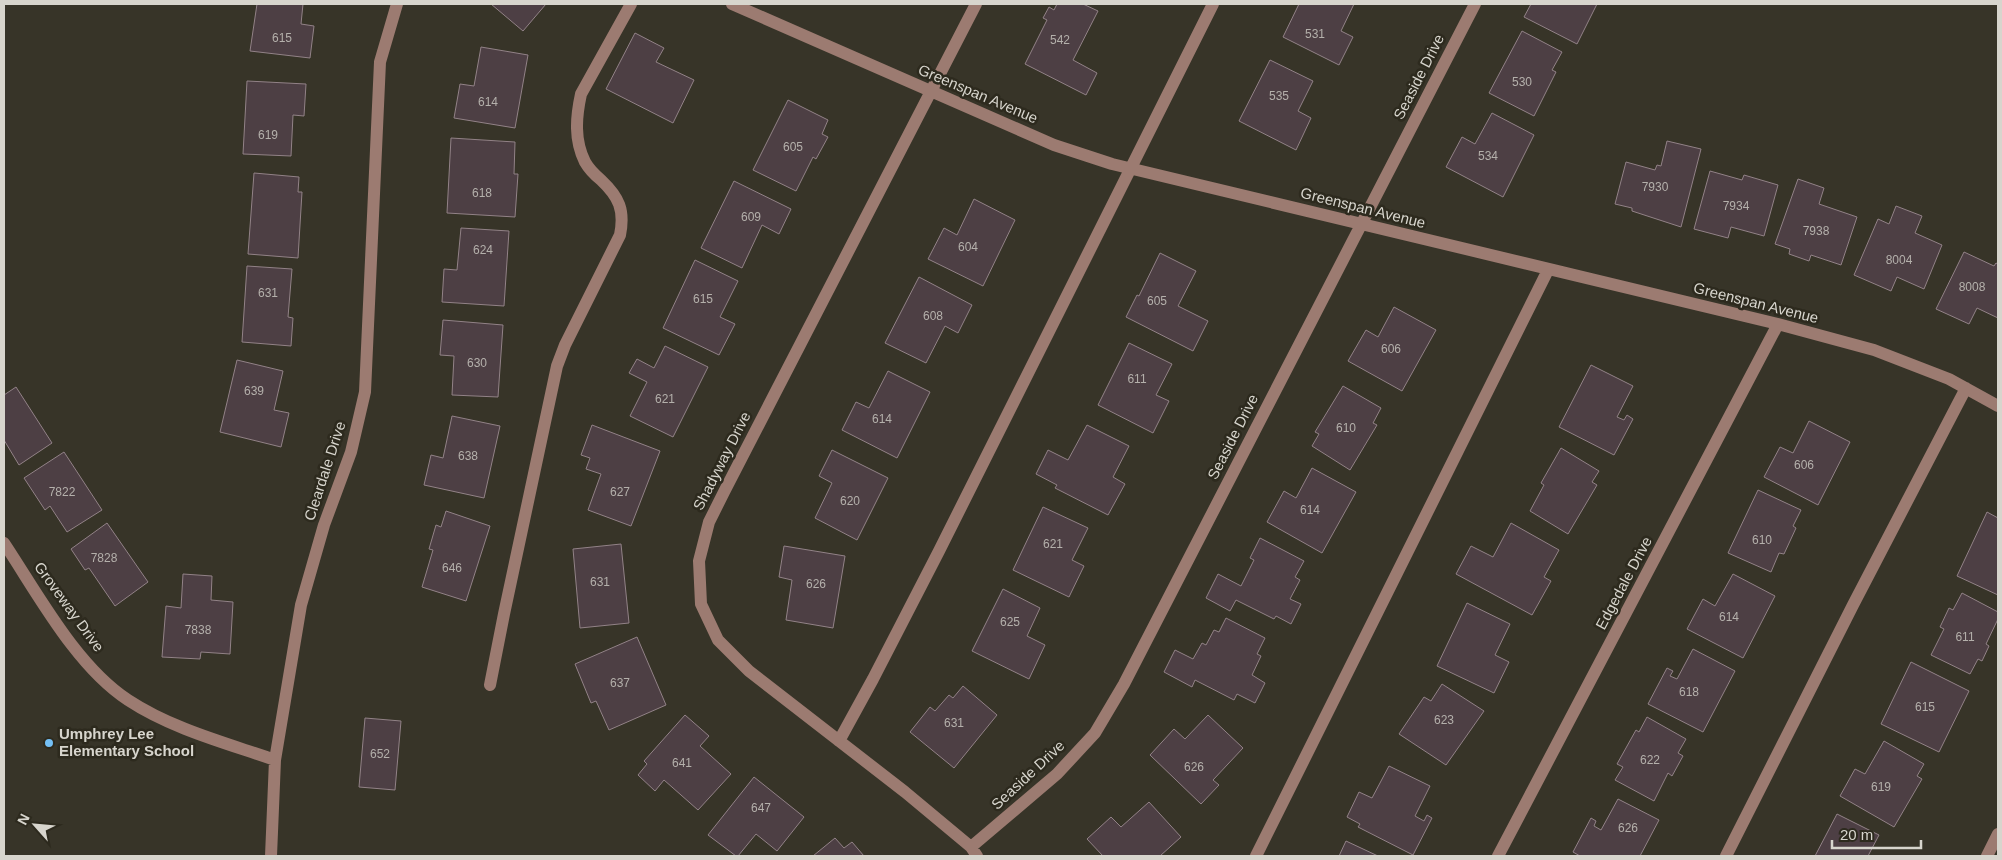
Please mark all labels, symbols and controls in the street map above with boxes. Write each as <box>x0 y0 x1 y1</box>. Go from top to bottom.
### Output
house number: 531 <box>1305 27 1325 41</box>
house number: 615 <box>272 31 292 45</box>
street label: Seaside Drive <box>1390 31 1447 122</box>
house number: 542 <box>1050 33 1070 47</box>
street label: Greenspan Avenue <box>916 61 1041 126</box>
house number: 530 <box>1512 75 1532 89</box>
house number: 535 <box>1269 89 1289 103</box>
house number: 614 <box>478 95 498 109</box>
house number: 619 <box>258 128 278 142</box>
house number: 605 <box>783 140 803 154</box>
house number: 534 <box>1478 149 1498 163</box>
house number: 7930 <box>1642 180 1669 194</box>
street label: Greenspan Avenue <box>1299 184 1427 231</box>
house number: 618 <box>472 186 492 200</box>
house number: 7934 <box>1723 199 1750 213</box>
house number: 609 <box>741 210 761 224</box>
house number: 7938 <box>1803 224 1830 238</box>
house number: 604 <box>958 240 978 254</box>
house number: 624 <box>473 243 493 257</box>
house number: 8004 <box>1886 253 1913 267</box>
street label: Greenspan Avenue <box>1692 279 1820 326</box>
house number: 8008 <box>1959 280 1986 294</box>
house number: 631 <box>258 286 278 300</box>
house number: 615 <box>693 292 713 306</box>
house number: 605 <box>1147 294 1167 308</box>
house number: 608 <box>923 309 943 323</box>
house number: 606 <box>1381 342 1401 356</box>
house number: 630 <box>467 356 487 370</box>
house number: 611 <box>1127 372 1147 386</box>
house number: 639 <box>244 384 264 398</box>
street label: Seaside Drive <box>1204 391 1261 482</box>
house number: 621 <box>655 392 675 406</box>
street label: Shadyway Drive <box>689 409 754 513</box>
house number: 614 <box>872 412 892 426</box>
street label: Cleardale Drive <box>300 419 349 523</box>
house number: 610 <box>1336 421 1356 435</box>
house number: 638 <box>458 449 478 463</box>
house number: 606 <box>1794 458 1814 472</box>
house number: 7822 <box>49 485 76 499</box>
house number: 627 <box>610 485 630 499</box>
house number: 620 <box>840 494 860 508</box>
house number: 614 <box>1300 503 1320 517</box>
street label: Edgedale Drive <box>1592 533 1655 632</box>
house number: 610 <box>1752 533 1772 547</box>
house number: 621 <box>1043 537 1063 551</box>
house number: 7828 <box>91 551 118 565</box>
street label: Groveway Drive <box>31 559 108 655</box>
house number: 646 <box>442 561 462 575</box>
house number: 631 <box>590 575 610 589</box>
house number: 626 <box>806 577 826 591</box>
house number: 614 <box>1719 610 1739 624</box>
house number: 625 <box>1000 615 1020 629</box>
house number: 7838 <box>185 623 212 637</box>
house number: 611 <box>1955 630 1975 644</box>
house number: 637 <box>610 676 630 690</box>
house number: 618 <box>1679 685 1699 699</box>
house number: 615 <box>1915 700 1935 714</box>
house number: 623 <box>1434 713 1454 727</box>
house number: 631 <box>944 716 964 730</box>
place label: Umphrey Lee Elementary School <box>59 725 194 759</box>
marker: Umphrey Lee Elementary School <box>43 737 55 749</box>
street label: Seaside Drive <box>988 737 1068 813</box>
house number: 652 <box>370 747 390 761</box>
house number: 622 <box>1640 753 1660 767</box>
house number: 641 <box>672 756 692 770</box>
house number: 626 <box>1184 760 1204 774</box>
house number: 619 <box>1871 780 1891 794</box>
north arrow <box>10 800 60 850</box>
house number: 647 <box>751 801 771 815</box>
text: N <box>14 811 33 827</box>
scale bar <box>1832 818 1921 850</box>
house number: 626 <box>1618 821 1638 835</box>
text: 20 m <box>1840 826 1873 843</box>

